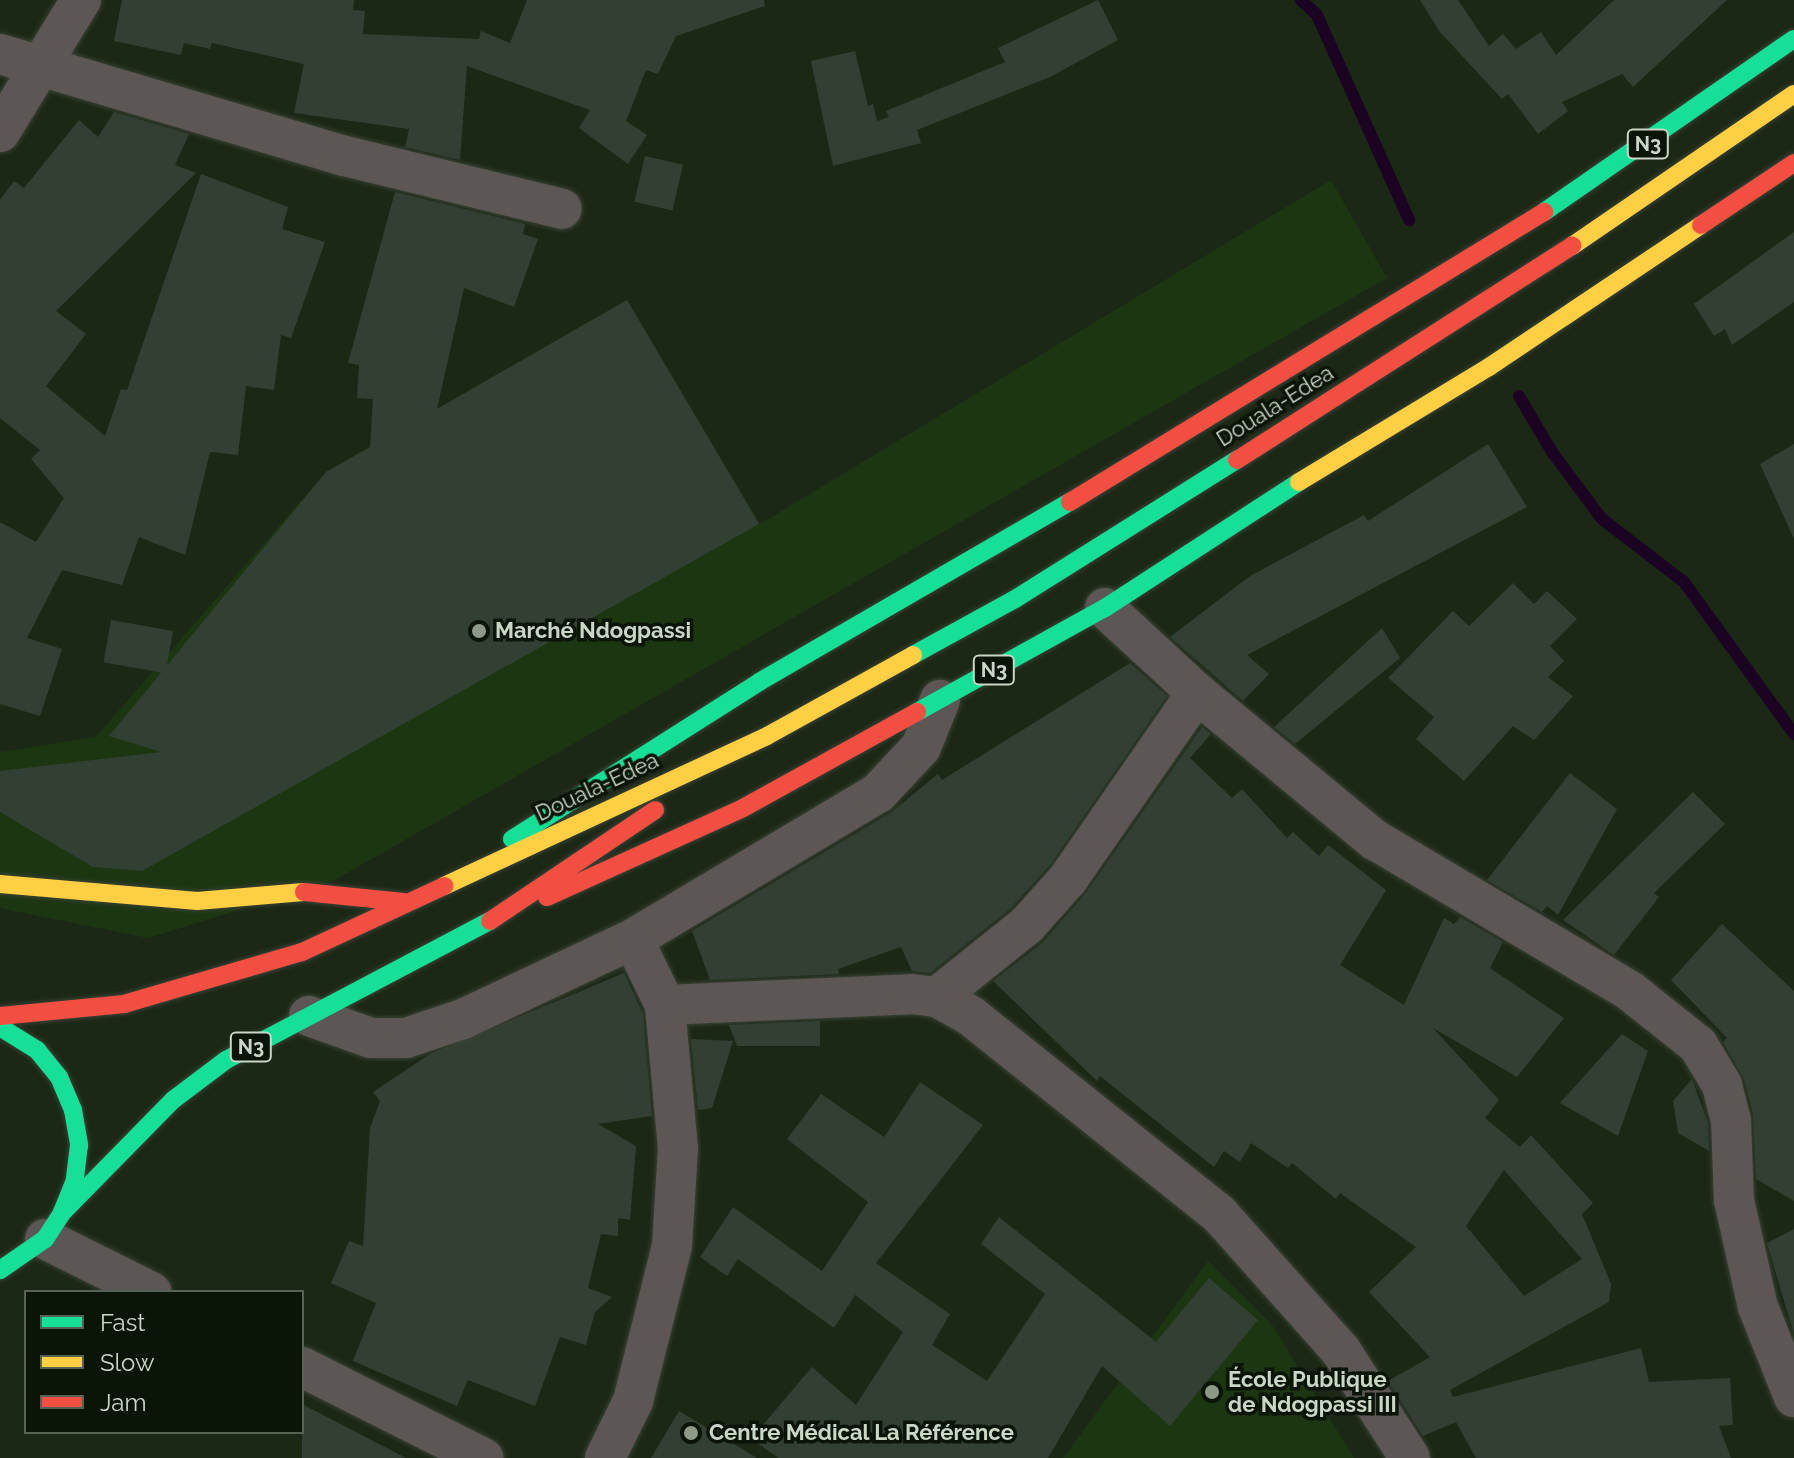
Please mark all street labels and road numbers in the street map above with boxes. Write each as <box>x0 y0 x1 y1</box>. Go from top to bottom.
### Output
road number: N3 <box>1626 128 1670 160</box>
street label: Douala-Edea <box>1212 360 1338 452</box>
road number: N3 <box>972 654 1016 686</box>
street label: Douala-Edea <box>531 747 663 827</box>
road number: N3 <box>229 1031 273 1063</box>

